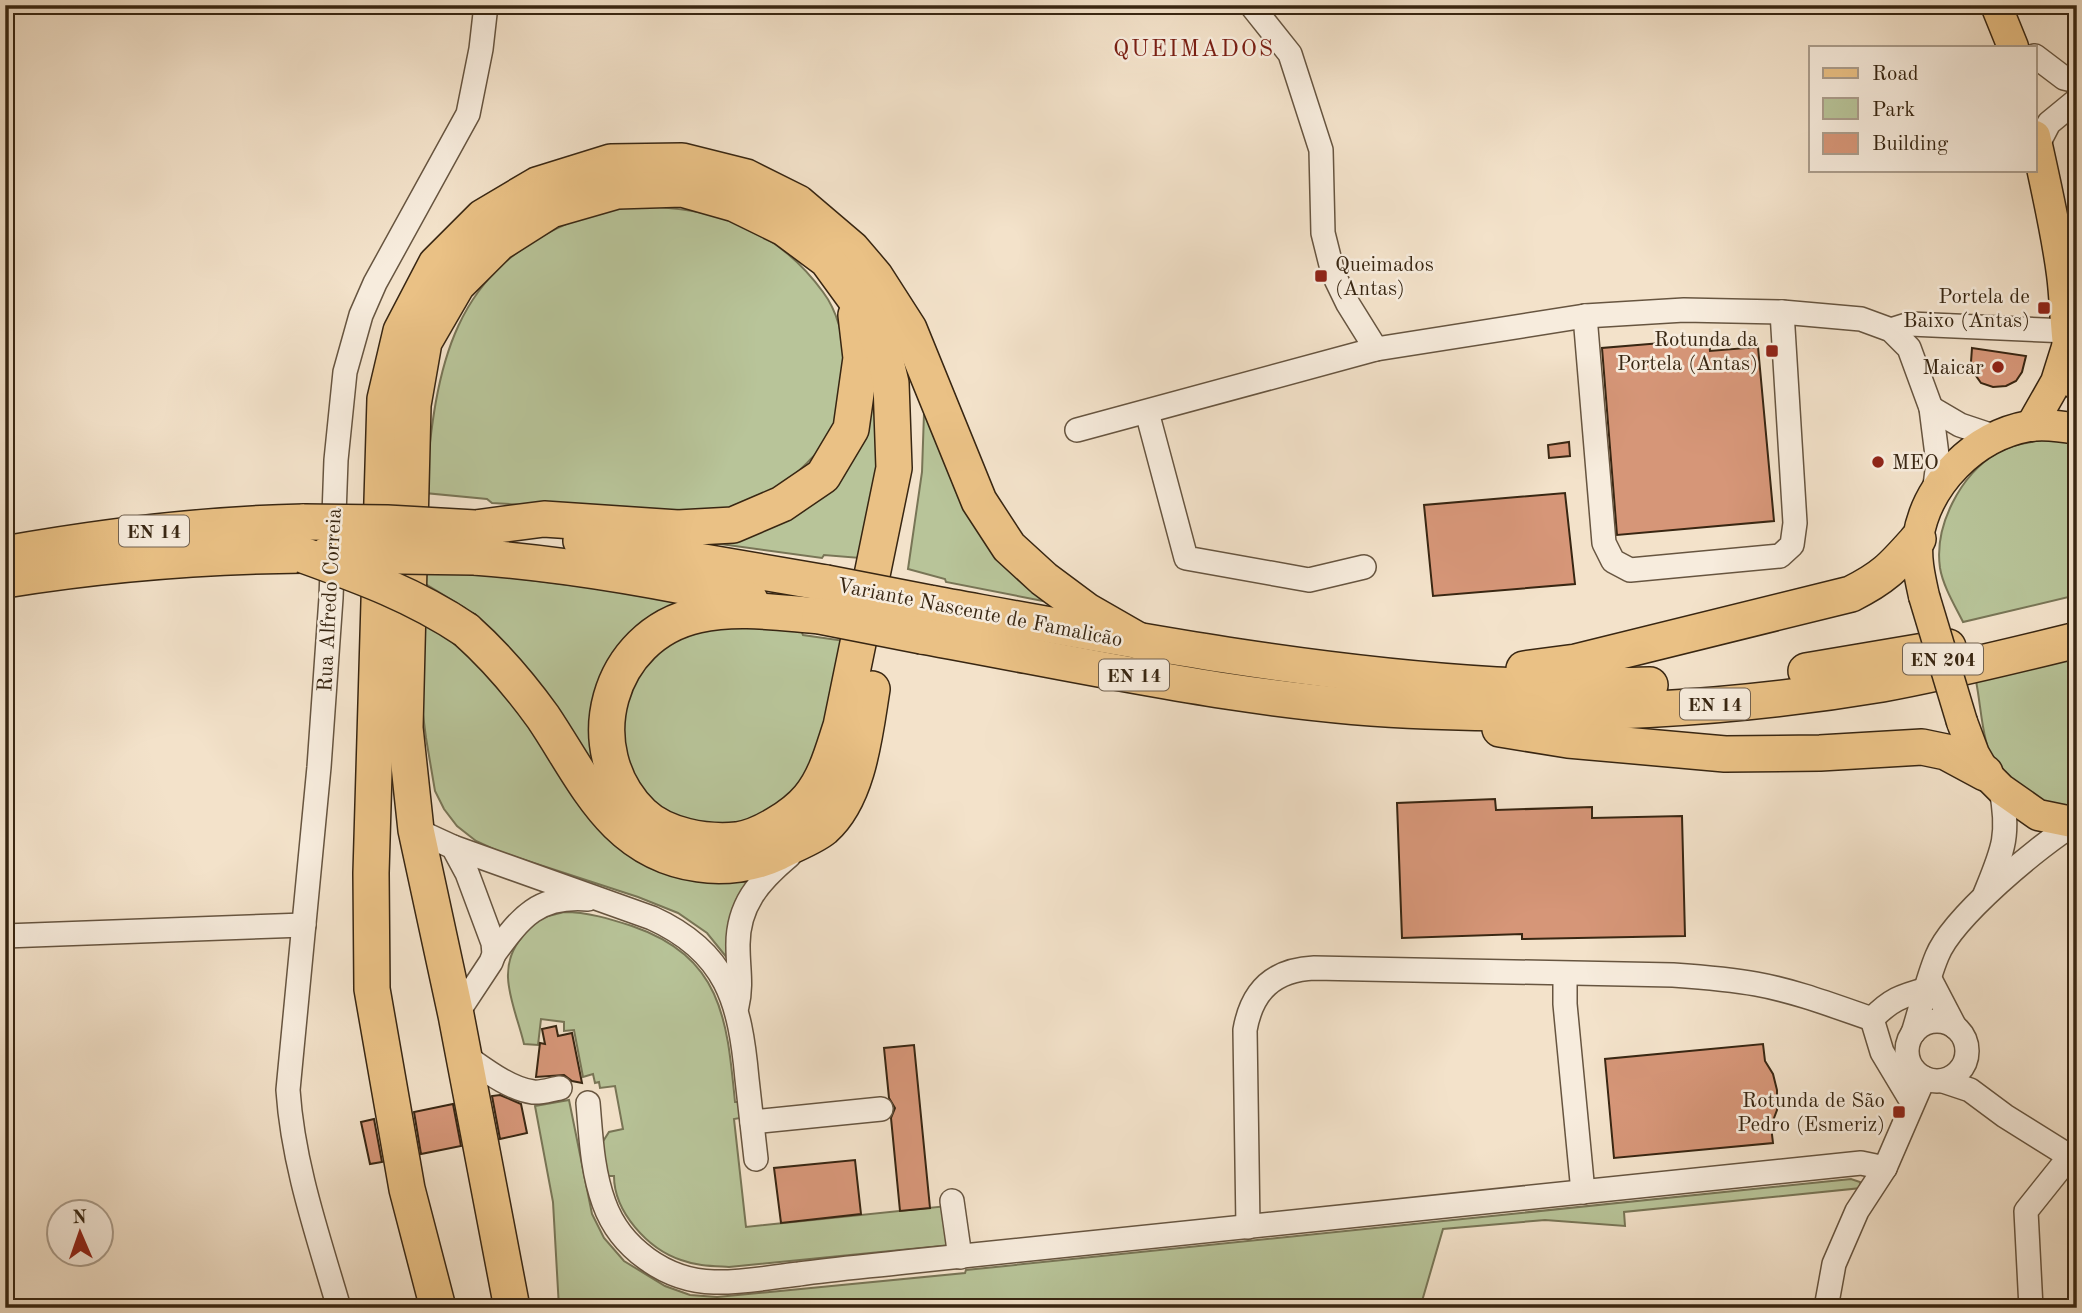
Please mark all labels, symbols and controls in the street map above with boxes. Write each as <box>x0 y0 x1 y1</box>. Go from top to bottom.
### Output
district label: QUEIMADOS <box>1113 38 1275 61</box>
legend <box>1809 46 2036 172</box>
text: Road <box>1872 64 1919 85</box>
text: Park <box>1872 100 1915 121</box>
text: Building <box>1872 134 1949 155</box>
place label: Queimados (Antas) <box>1335 255 1434 300</box>
marker: Queimados (Antas) <box>1313 268 1329 284</box>
place label: Portela de Baixo (Antas) <box>1903 287 2030 332</box>
marker: Portela de Baixo (Antas) <box>2036 300 2052 316</box>
place label: Rotunda da Portela (Antas) <box>1617 330 1758 375</box>
marker: Rotunda da Portela (Antas) <box>1764 343 1780 359</box>
place label: Maicar <box>1922 358 1984 379</box>
marker: Maicar <box>1990 359 2006 375</box>
place label: MEO <box>1892 453 1939 474</box>
marker: MEO <box>1870 454 1886 470</box>
street label: Rua Alfredo Correia <box>315 508 346 693</box>
road number: EN 14 <box>119 516 189 546</box>
street label: Variante Nascente de Famalicão <box>835 575 1124 652</box>
road number: EN 204 <box>1903 644 1983 674</box>
road number: EN 14 <box>1099 660 1169 690</box>
road number: EN 14 <box>1680 688 1750 720</box>
place label: Rotunda de São Pedro (Esmeriz) <box>1737 1091 1885 1136</box>
marker: Rotunda de São Pedro (Esmeriz) <box>1891 1104 1907 1120</box>
north arrow <box>46 1198 116 1268</box>
text: N <box>72 1209 88 1228</box>

